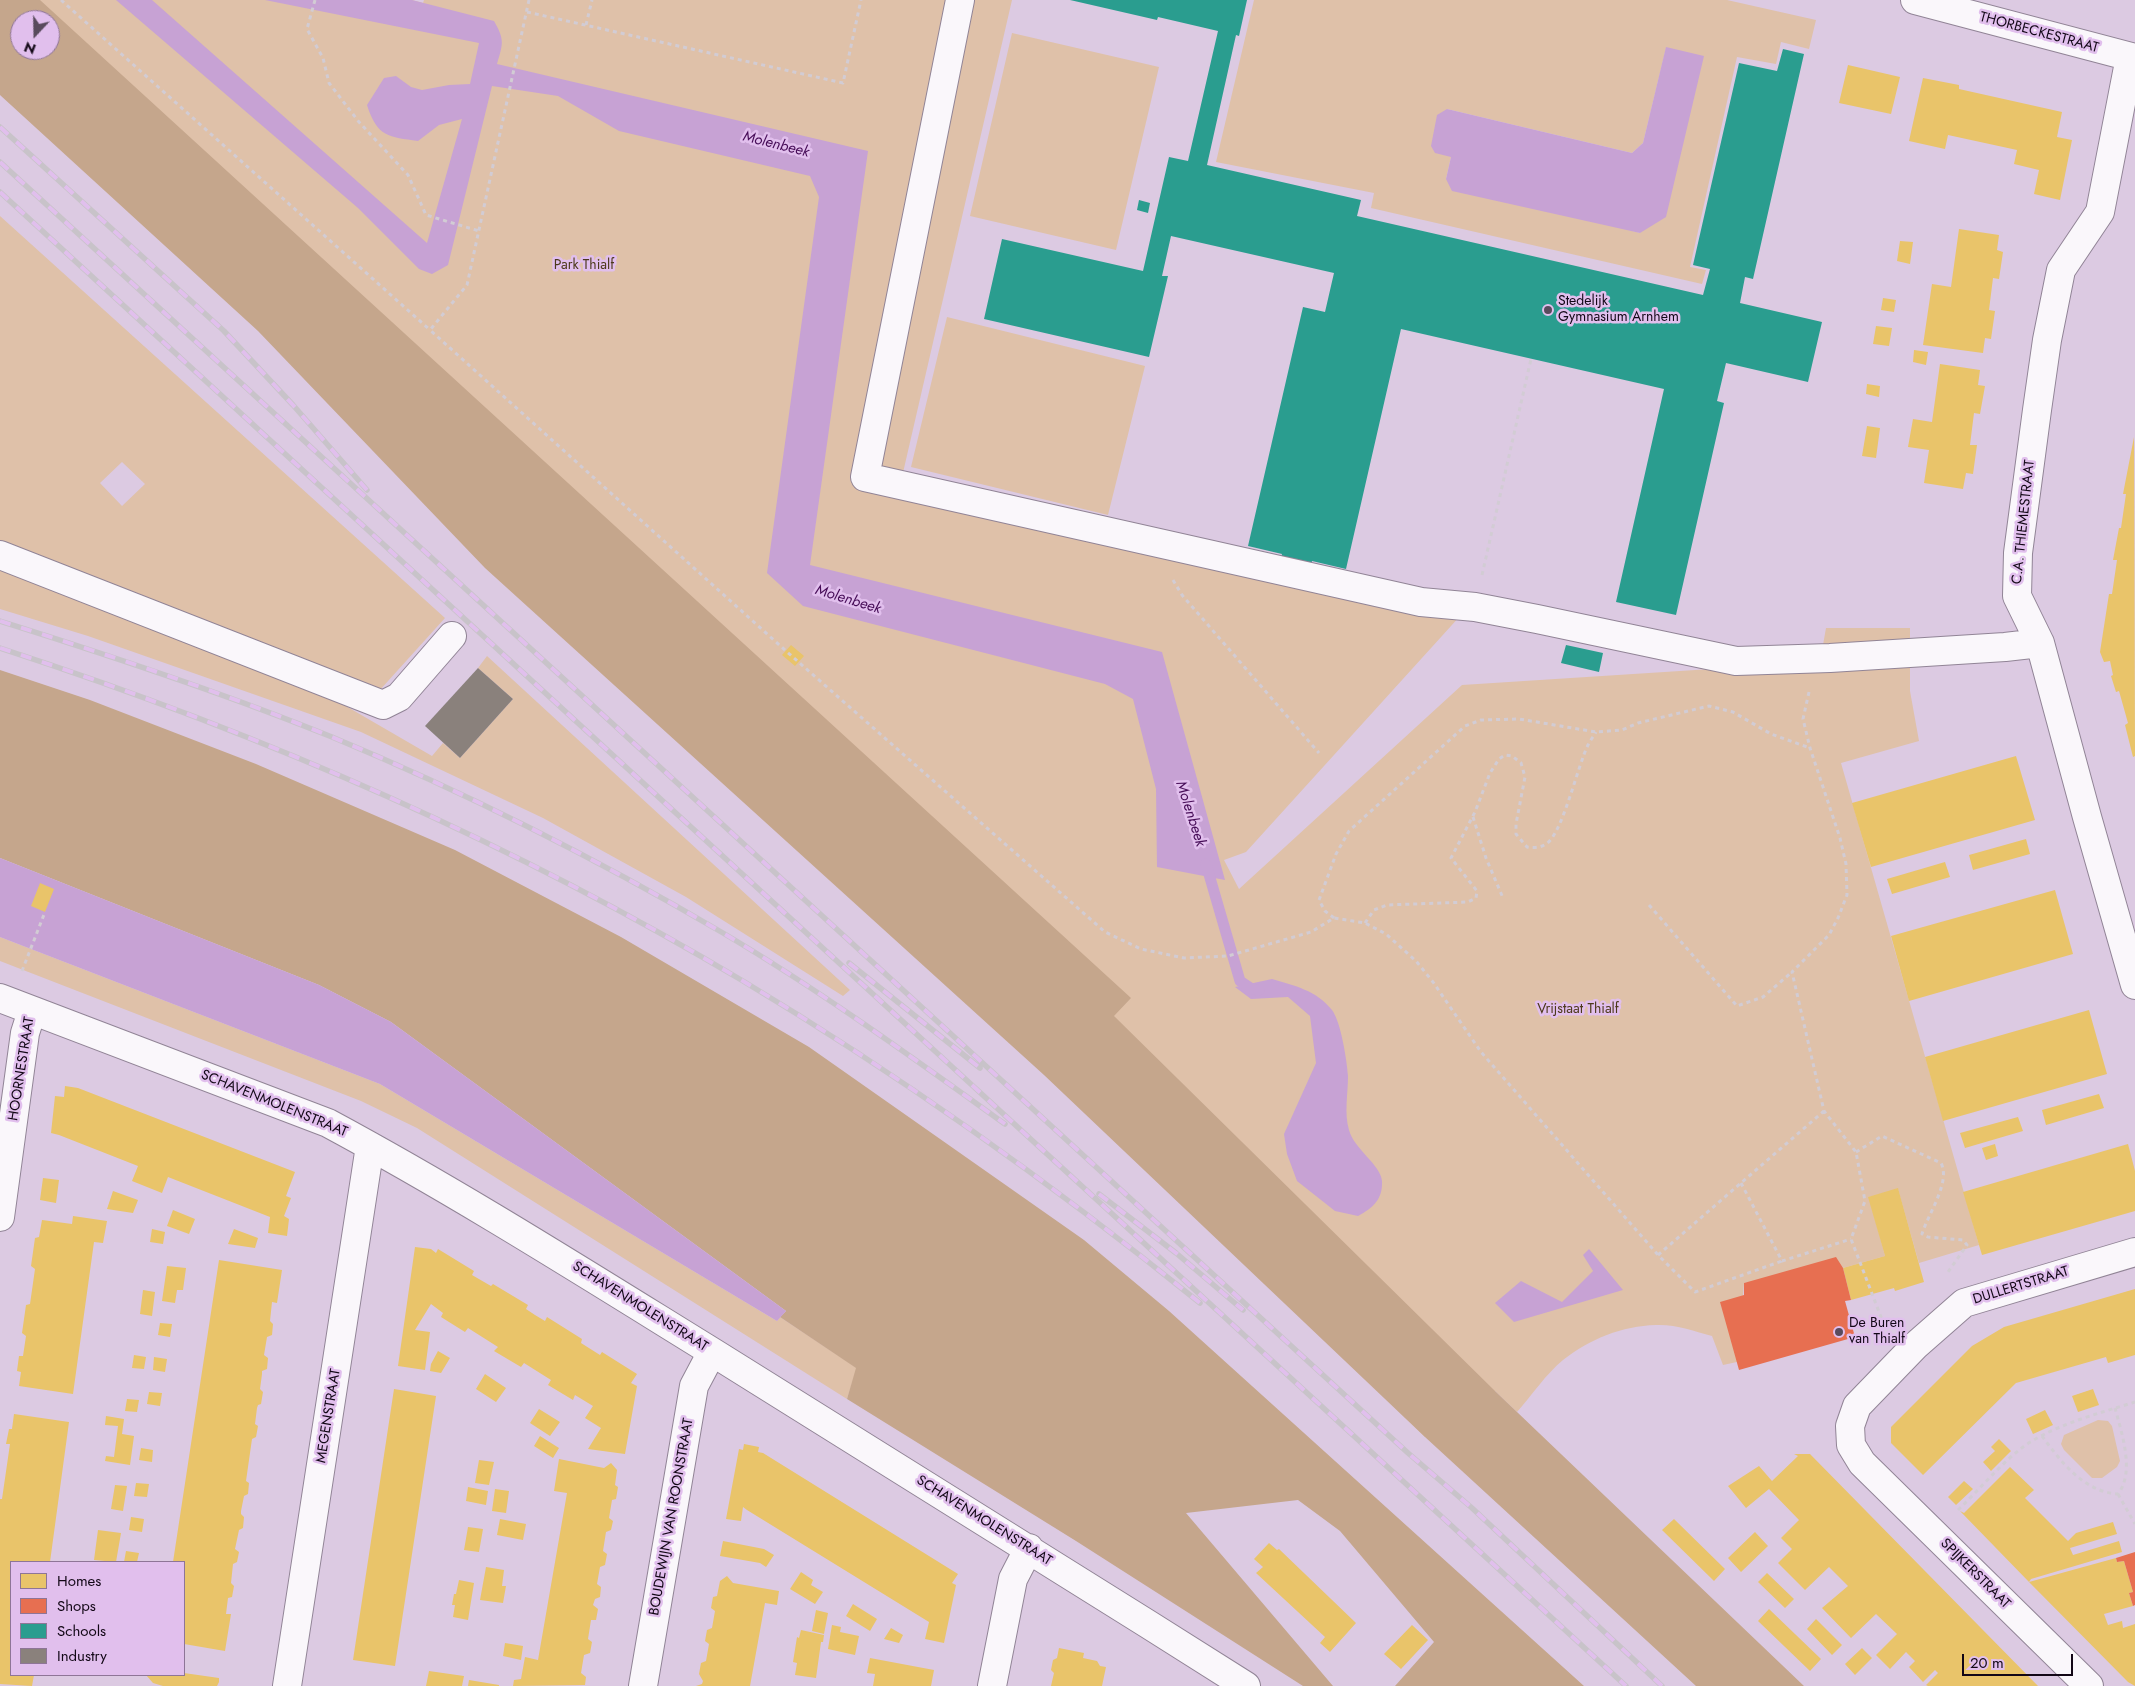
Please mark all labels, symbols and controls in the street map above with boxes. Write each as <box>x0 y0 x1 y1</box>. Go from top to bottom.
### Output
street label: THORBECKESTRAAT <box>1978 9 2100 57</box>
north arrow <box>10 10 60 60</box>
text: N <box>21 37 39 59</box>
water label: Molenbeek <box>741 128 811 162</box>
park label: Park Thialf <box>554 258 614 274</box>
place label: Stedelijk Gymnasium Arnhem <box>1558 294 1679 326</box>
marker: Stedelijk Gymnasium Arnhem <box>1542 304 1554 316</box>
street label: C.A. THIEMESTRAAT <box>2009 459 2039 585</box>
water label: Molenbeek <box>813 581 883 619</box>
water label: Molenbeek <box>1171 779 1209 849</box>
park label: Vrijstaat Thialf <box>1537 1002 1619 1018</box>
street label: HOORNESTRAAT <box>5 1016 39 1122</box>
street label: SCHAVENMOLENSTRAAT <box>198 1067 350 1141</box>
street label: SCHAVENMOLENSTRAAT <box>569 1258 711 1356</box>
street label: DULLERTSTRAAT <box>1971 1263 2071 1309</box>
place label: De Buren van Thialf <box>1849 1316 1905 1348</box>
marker: De Buren van Thialf <box>1833 1326 1845 1338</box>
street label: MEGENSTRAAT <box>313 1368 345 1464</box>
street label: BOUDEWIJN VAN ROONSTRAAT <box>646 1417 698 1617</box>
street label: SCHAVENMOLENSTRAAT <box>913 1472 1055 1570</box>
street label: SPIJKERSTRAAT <box>1937 1536 2013 1612</box>
legend <box>10 1561 185 1676</box>
text: Homes <box>57 1570 101 1592</box>
text: Shops <box>57 1595 96 1617</box>
text: Schools <box>57 1620 106 1642</box>
scale bar <box>1965 1644 2076 1676</box>
text: Industry <box>57 1645 107 1667</box>
text: 20 m <box>1970 1652 2004 1674</box>

